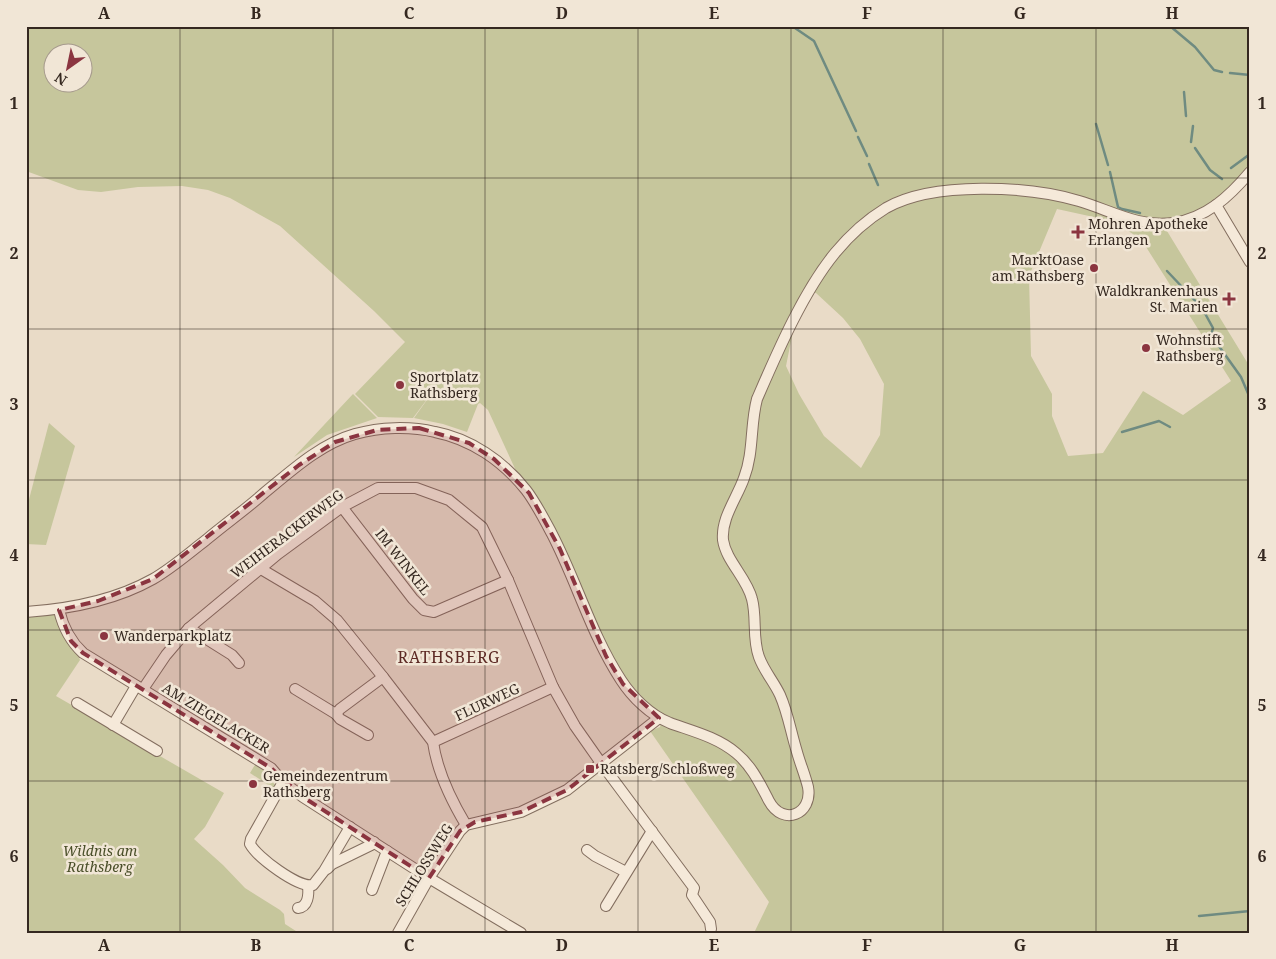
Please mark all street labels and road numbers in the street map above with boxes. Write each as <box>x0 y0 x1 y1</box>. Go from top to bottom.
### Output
street label: WEIHERACKERWEG <box>227 485 347 582</box>
street label: IM WINKEL <box>371 524 436 599</box>
street label: AM ZIEGELACKER <box>159 678 274 758</box>
street label: FLURWEG <box>451 678 522 725</box>
street label: SCHLOSSWEG <box>390 820 457 910</box>

